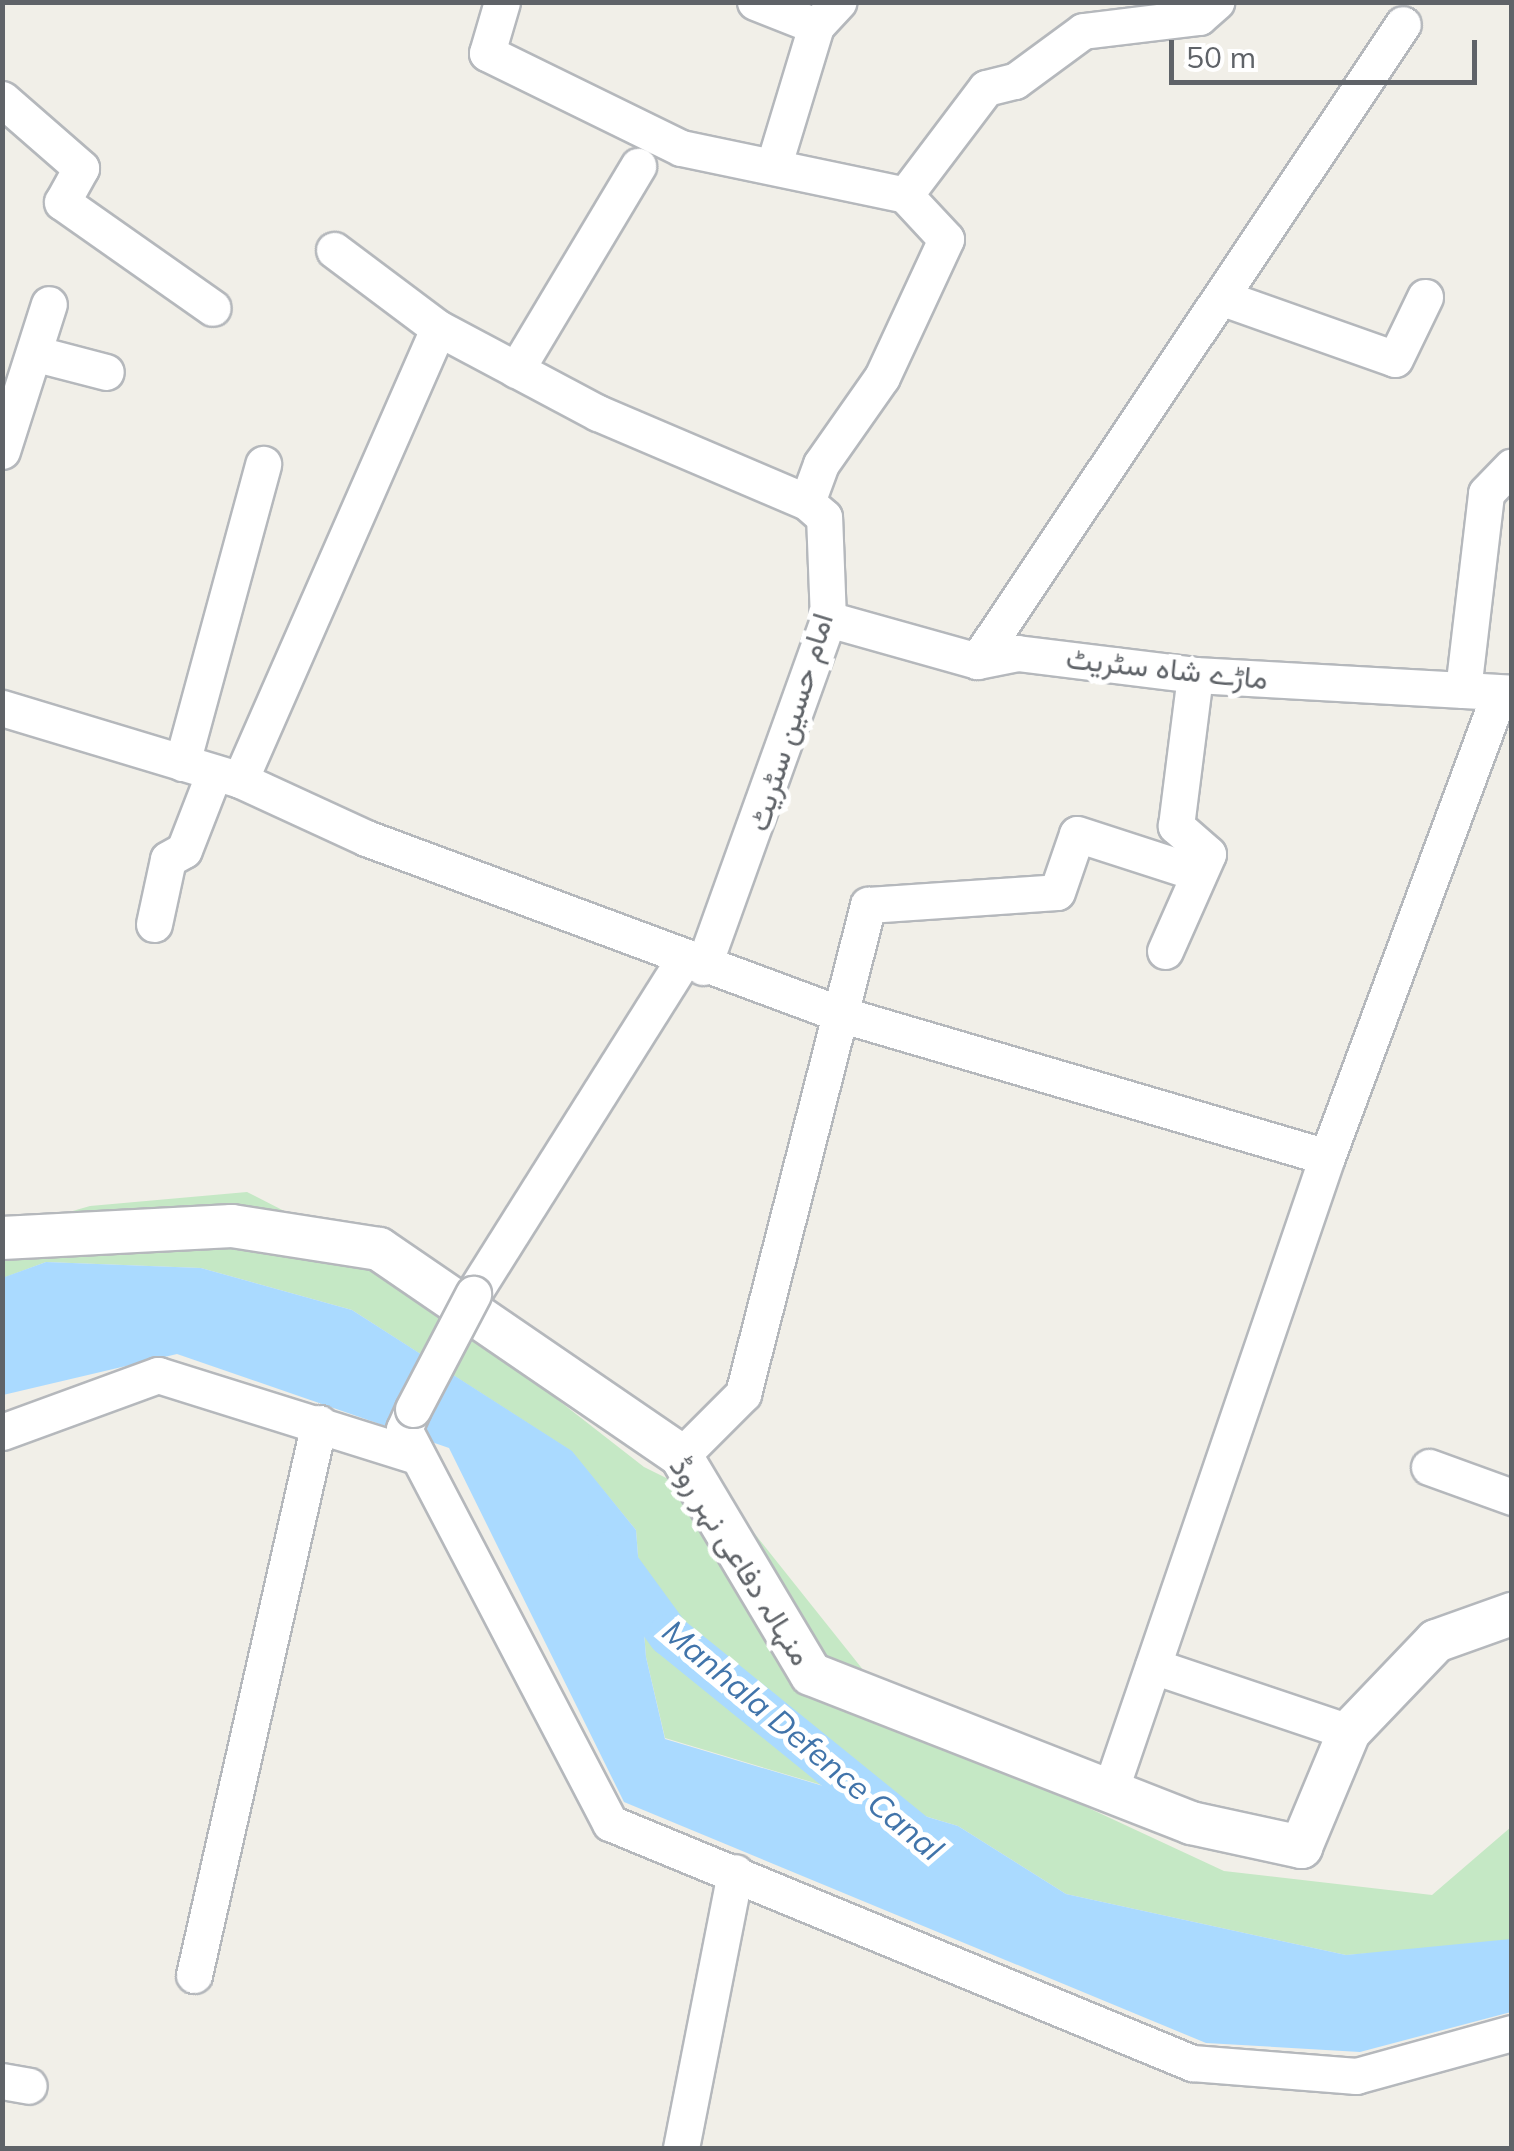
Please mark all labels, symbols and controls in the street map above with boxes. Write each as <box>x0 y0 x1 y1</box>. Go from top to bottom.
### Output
scale bar <box>1174 20 1482 82</box>
text: 50 m <box>1186 38 1256 76</box>
street label: امام حسین سٹریٹ <box>740 609 840 835</box>
street label: ماڑے شاہ سٹریٹ <box>1064 640 1270 696</box>
street label: منہالہ دفاعی نہر روڈ <box>662 1450 820 1672</box>
water label: Manhala Defence Canal <box>655 1612 951 1868</box>

